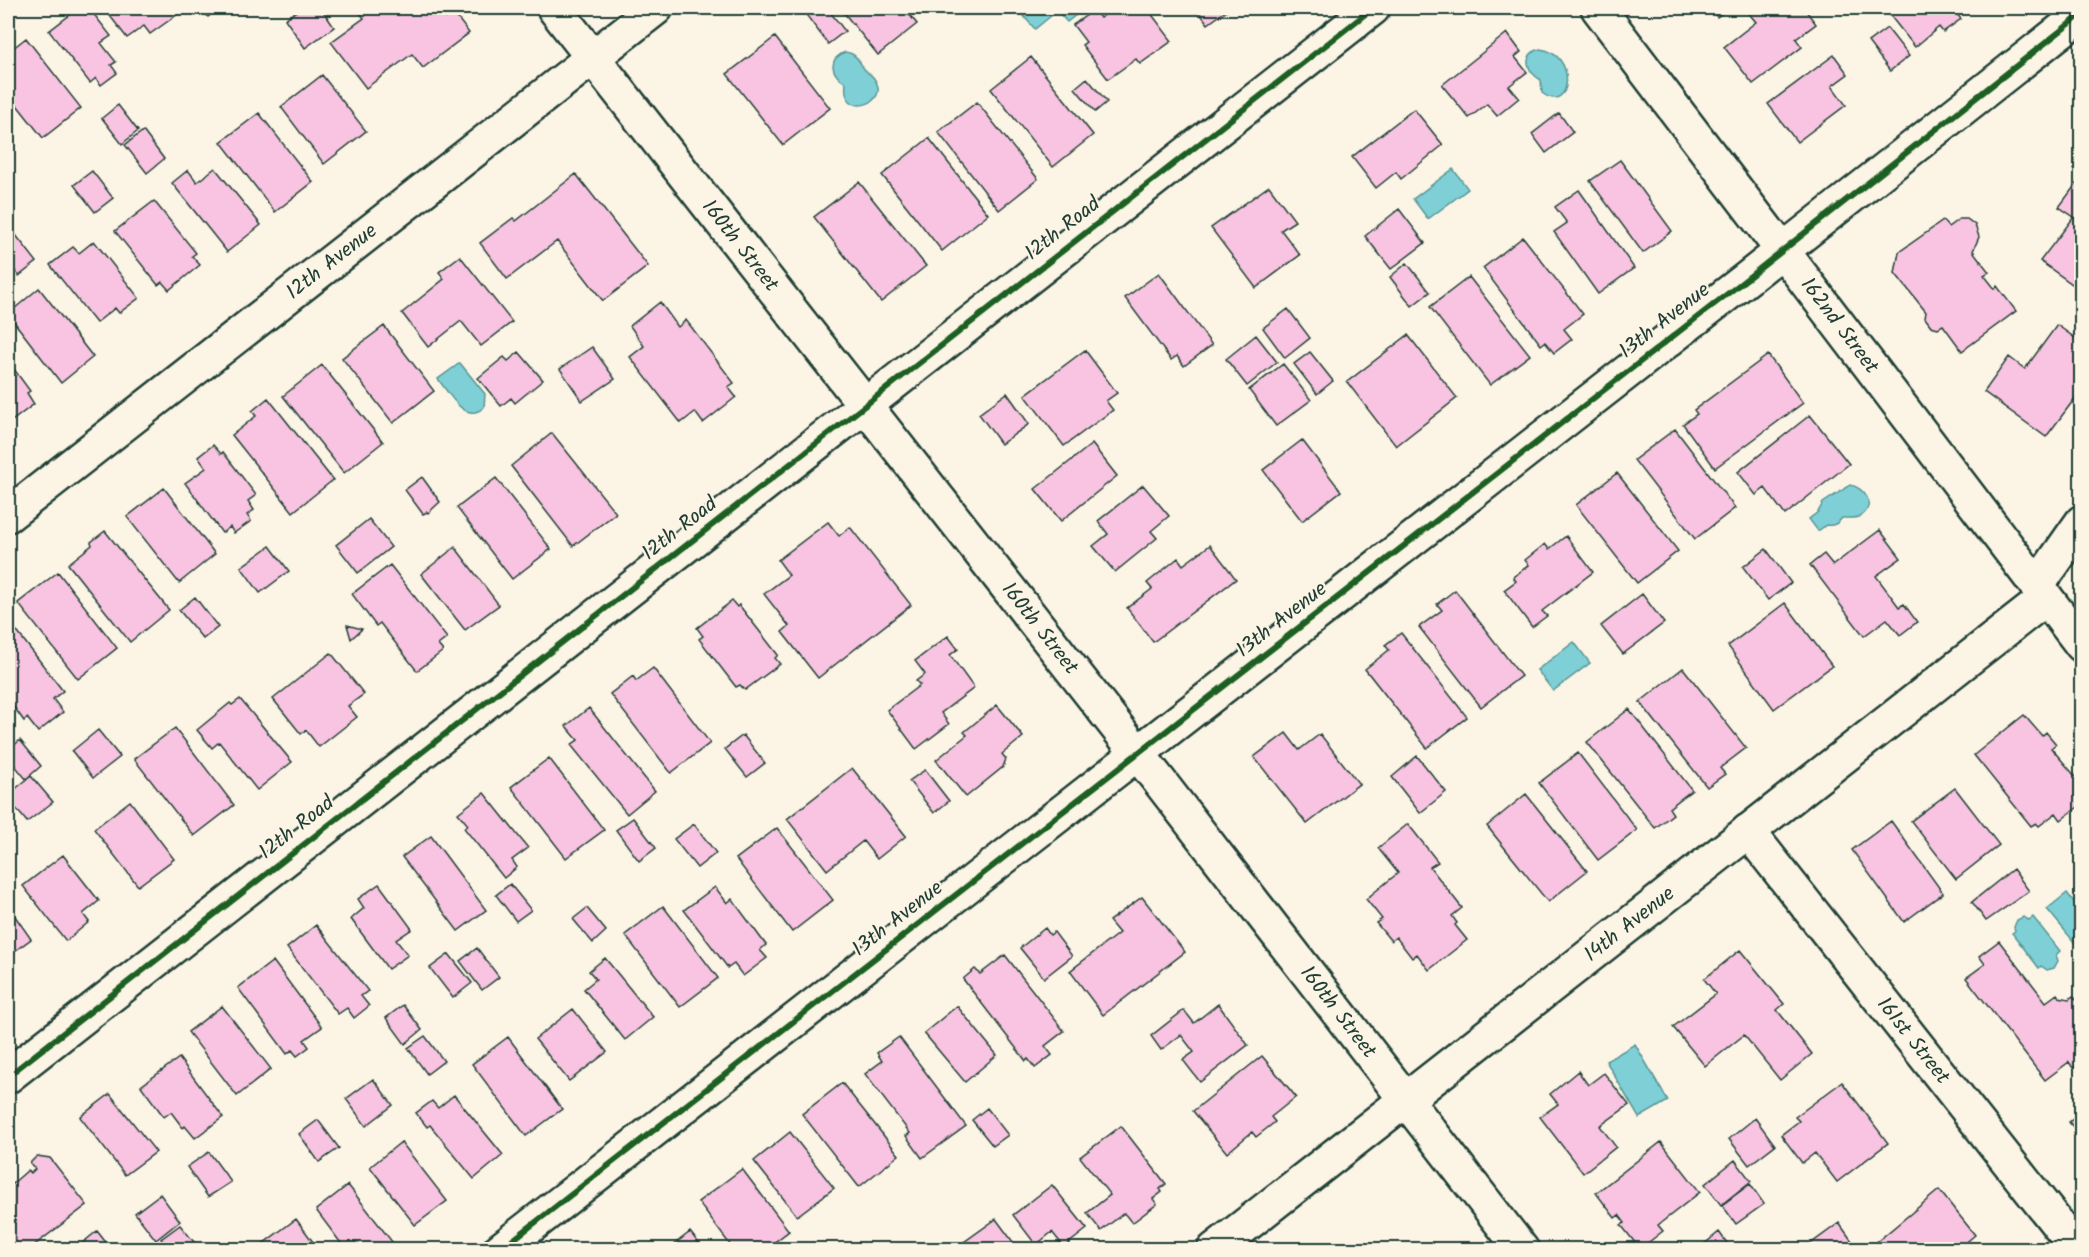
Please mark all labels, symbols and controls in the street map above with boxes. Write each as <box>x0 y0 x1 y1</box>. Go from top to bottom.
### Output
street label: 12th Road <box>1018 188 1109 269</box>
street label: 160th Street <box>693 192 788 300</box>
street label: 12th Avenue <box>279 215 385 308</box>
street label: 162nd Street <box>1792 270 1888 382</box>
street label: 13th Avenue <box>1612 274 1718 367</box>
street label: 12th Road <box>635 488 726 569</box>
street label: 13th Avenue <box>1229 573 1335 666</box>
street label: 160th Street <box>993 575 1087 683</box>
street label: 12th Road <box>252 787 343 868</box>
street label: 13th Avenue <box>845 872 951 965</box>
street label: 14th Avenue <box>1577 878 1683 971</box>
street label: 160th Street <box>1291 959 1385 1066</box>
street label: 161st Street <box>1868 990 1959 1092</box>

